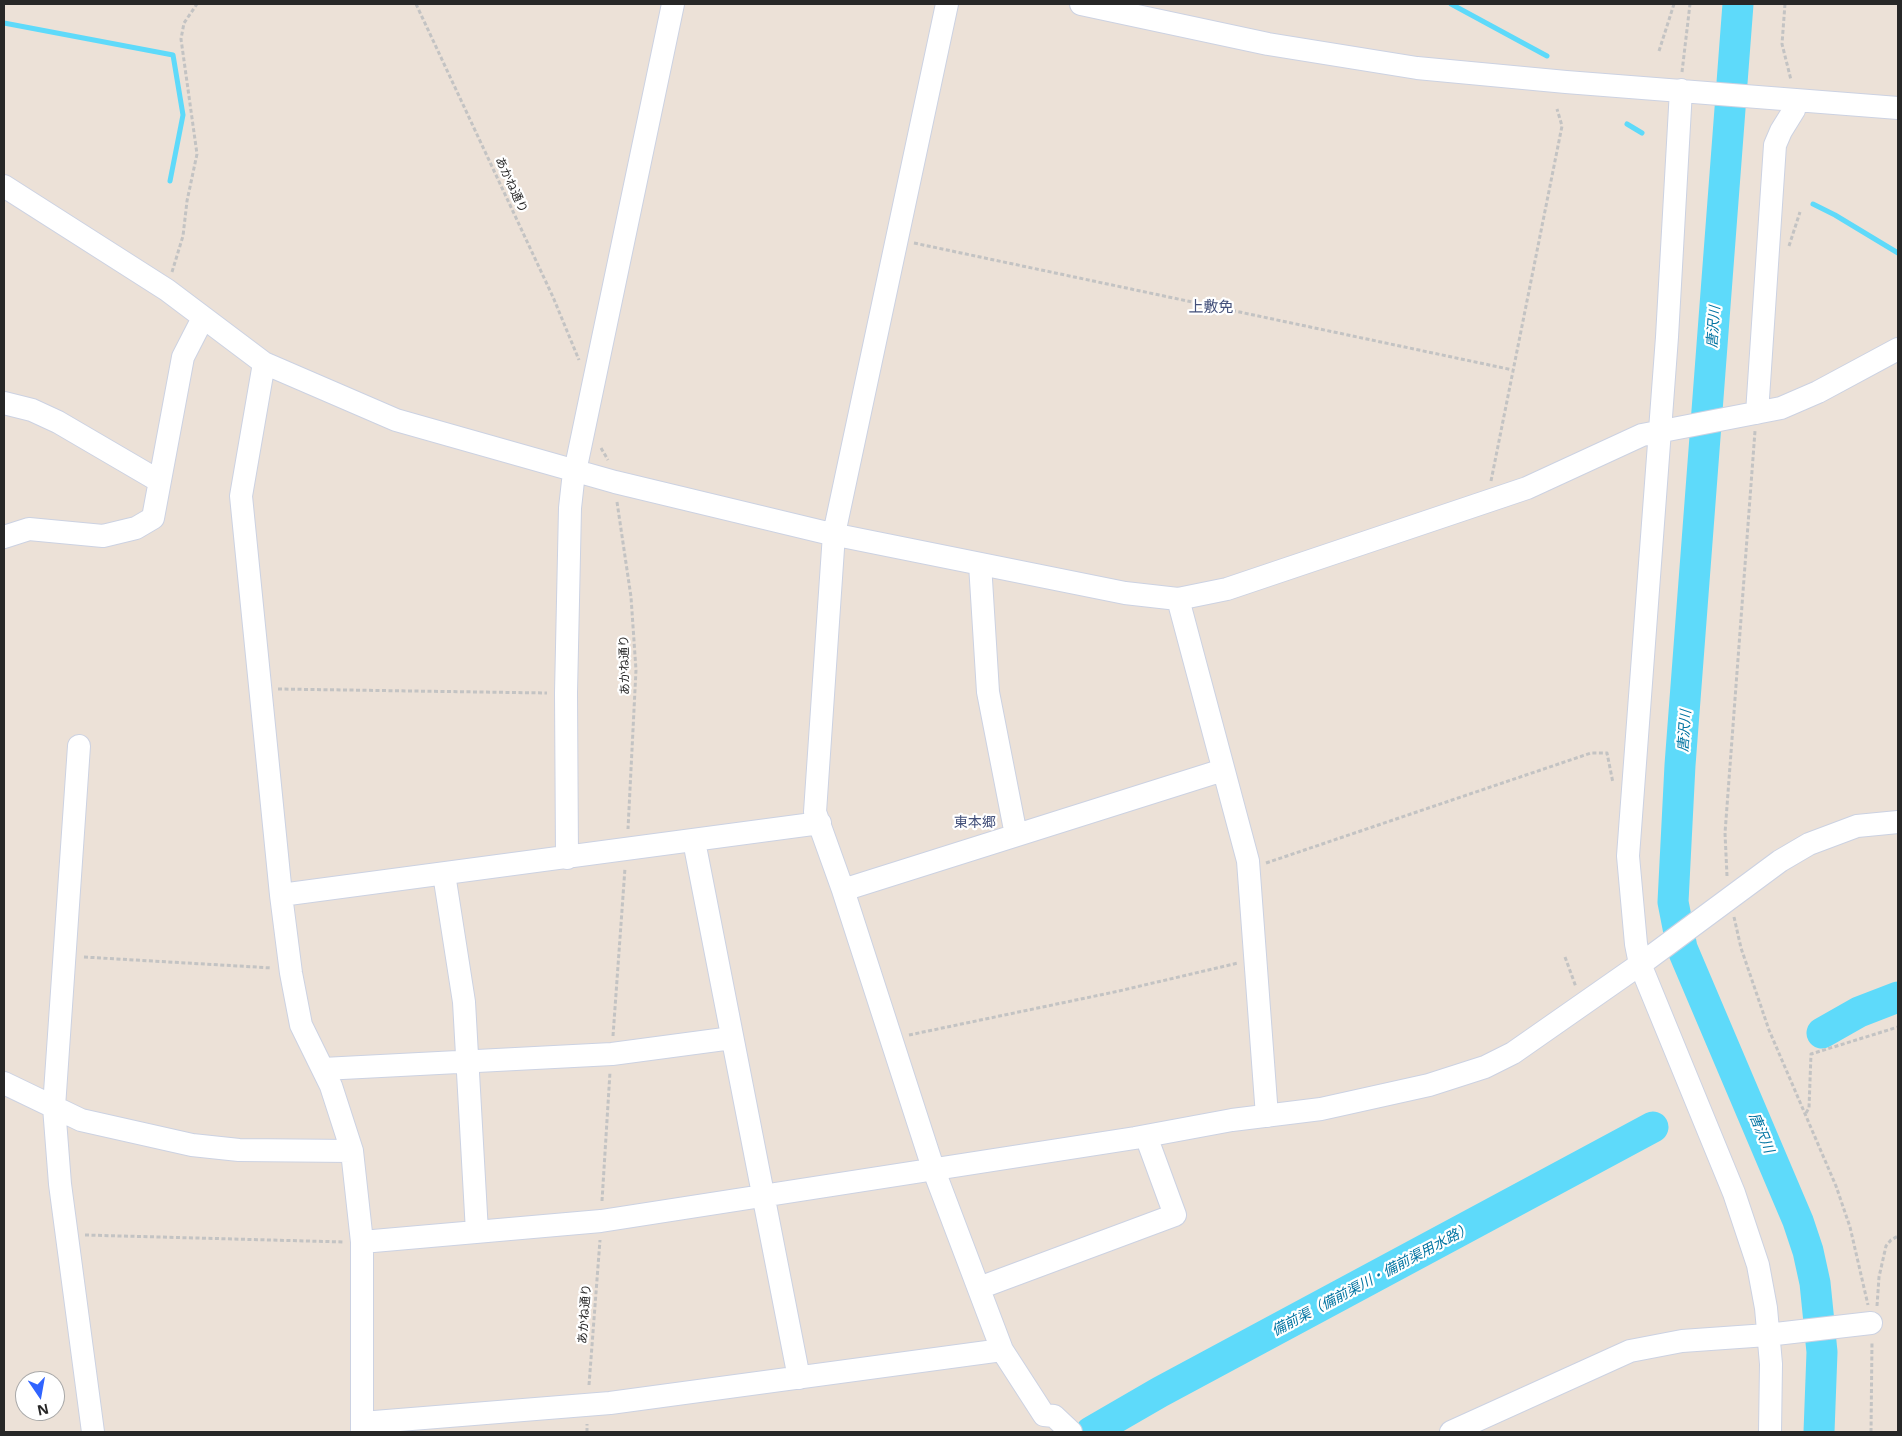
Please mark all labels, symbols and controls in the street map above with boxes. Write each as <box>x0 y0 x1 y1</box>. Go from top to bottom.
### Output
street label: あかね通り <box>492 155 530 215</box>
district label: 上敷免 <box>1189 299 1233 317</box>
water label: 唐沢川 <box>1704 305 1724 349</box>
street label: あかね通り <box>617 635 633 695</box>
water label: 唐沢川 <box>1675 709 1695 753</box>
district label: 東本郷 <box>954 815 996 831</box>
water label: 唐沢川 <box>1745 1110 1777 1156</box>
water label: 備前渠（備前渠川・備前渠用水路） <box>1269 1220 1475 1340</box>
street label: あかね通り <box>576 1284 594 1344</box>
north arrow <box>15 1371 65 1421</box>
text: N <box>35 1400 51 1421</box>

